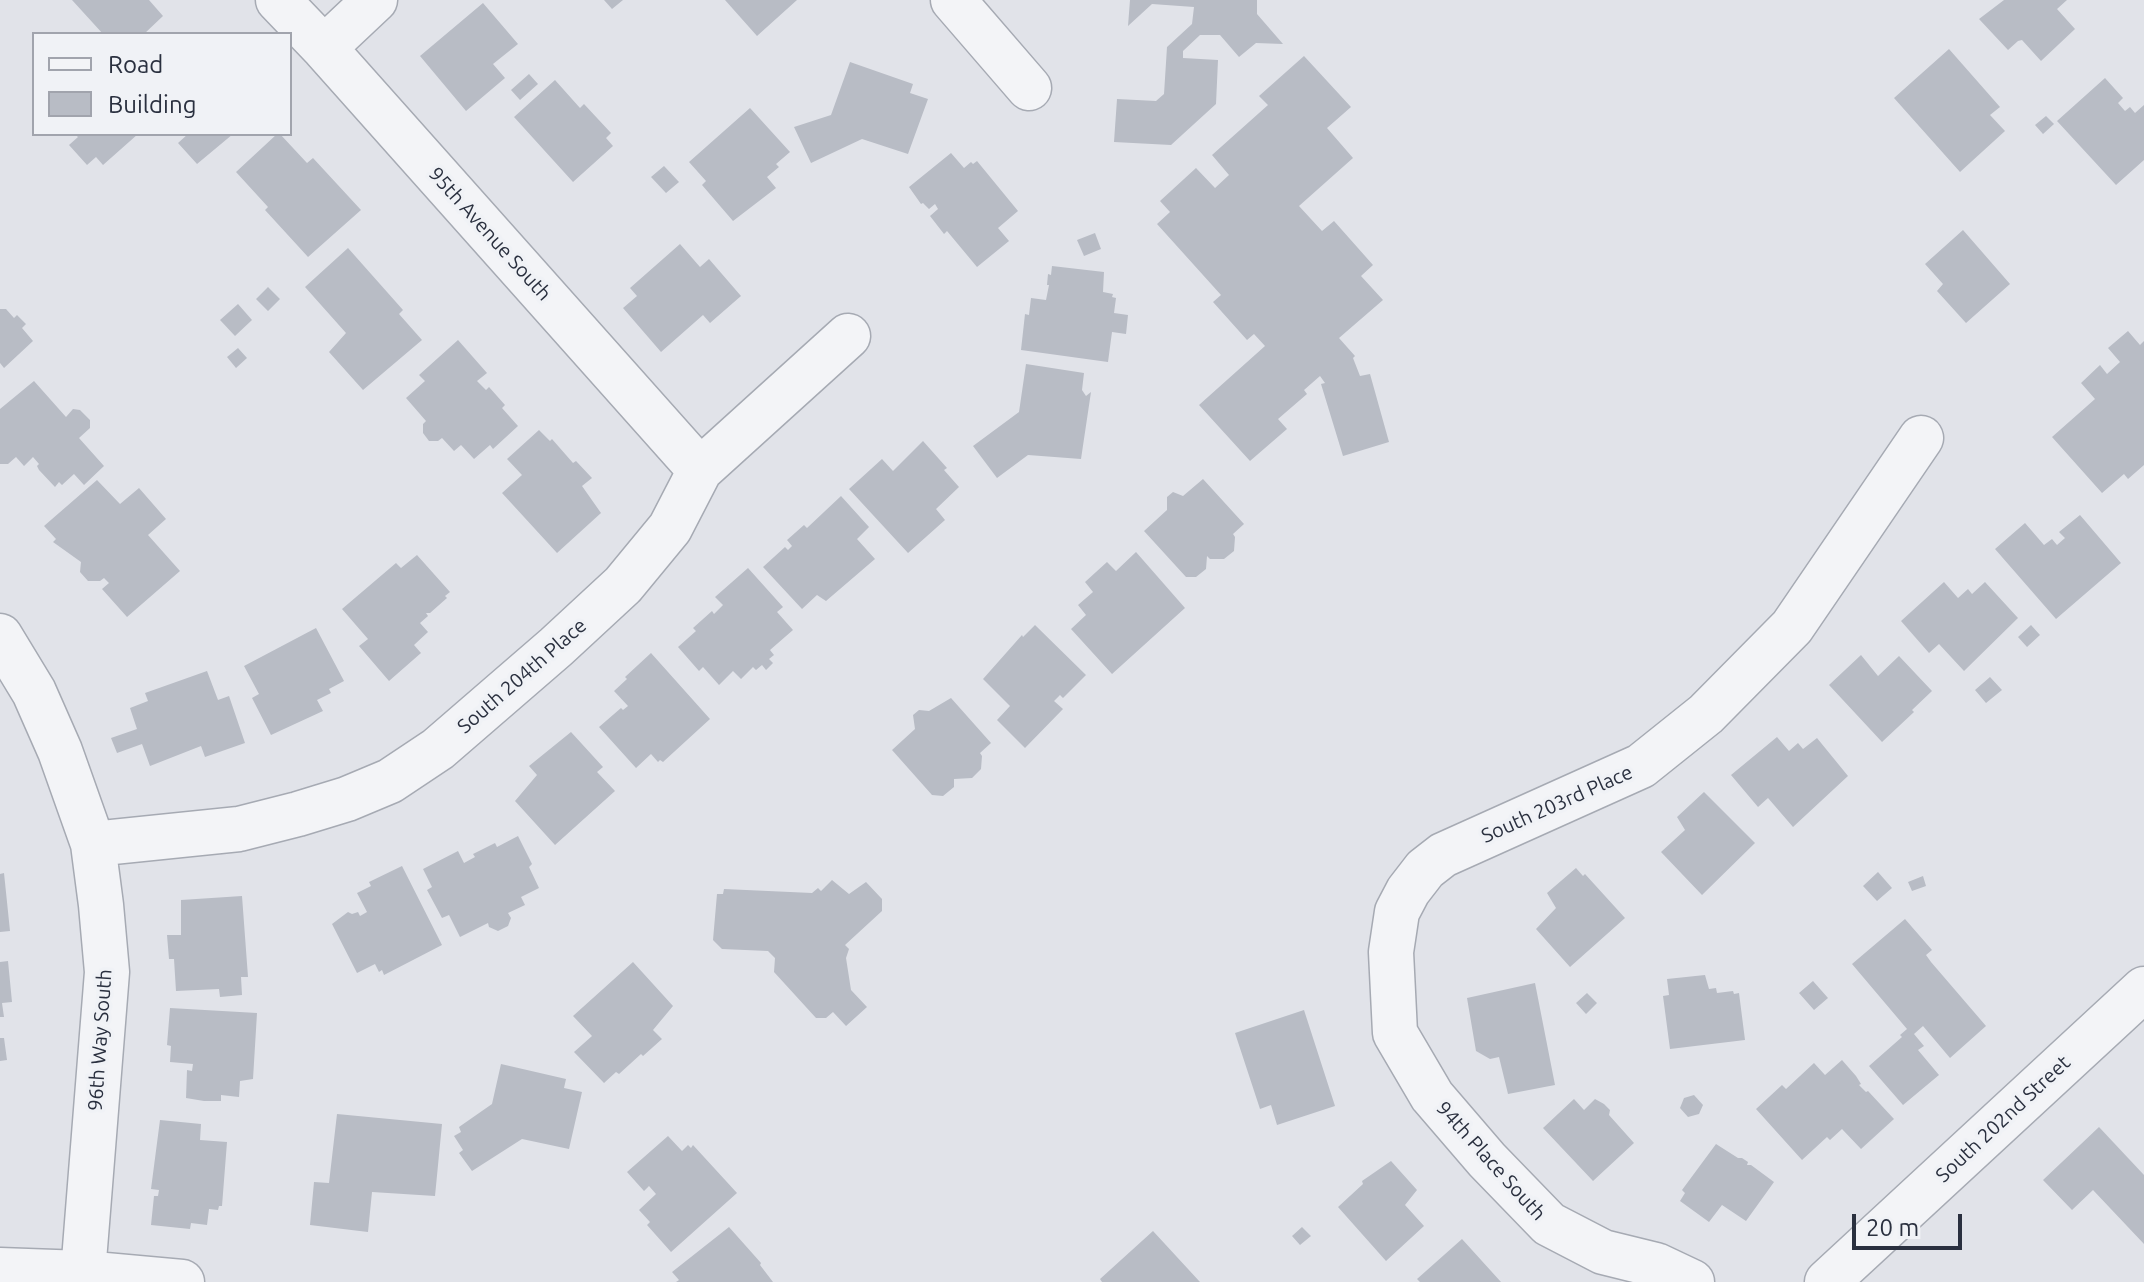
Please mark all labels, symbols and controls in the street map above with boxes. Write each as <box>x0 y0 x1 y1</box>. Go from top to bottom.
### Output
legend <box>32 32 292 136</box>
text: Road <box>108 51 163 78</box>
text: Building <box>108 91 196 118</box>
street label: 95th Avenue South <box>424 162 556 306</box>
street label: South 204th Place <box>453 613 591 739</box>
street label: South 203rd Place <box>1478 760 1636 848</box>
street label: 96th Way South <box>83 968 117 1112</box>
street label: South 202nd Street <box>1931 1051 2075 1187</box>
street label: 94th Place South <box>1431 1097 1551 1225</box>
scale bar <box>1856 1198 1966 1248</box>
text: 20 m <box>1866 1214 1919 1241</box>

